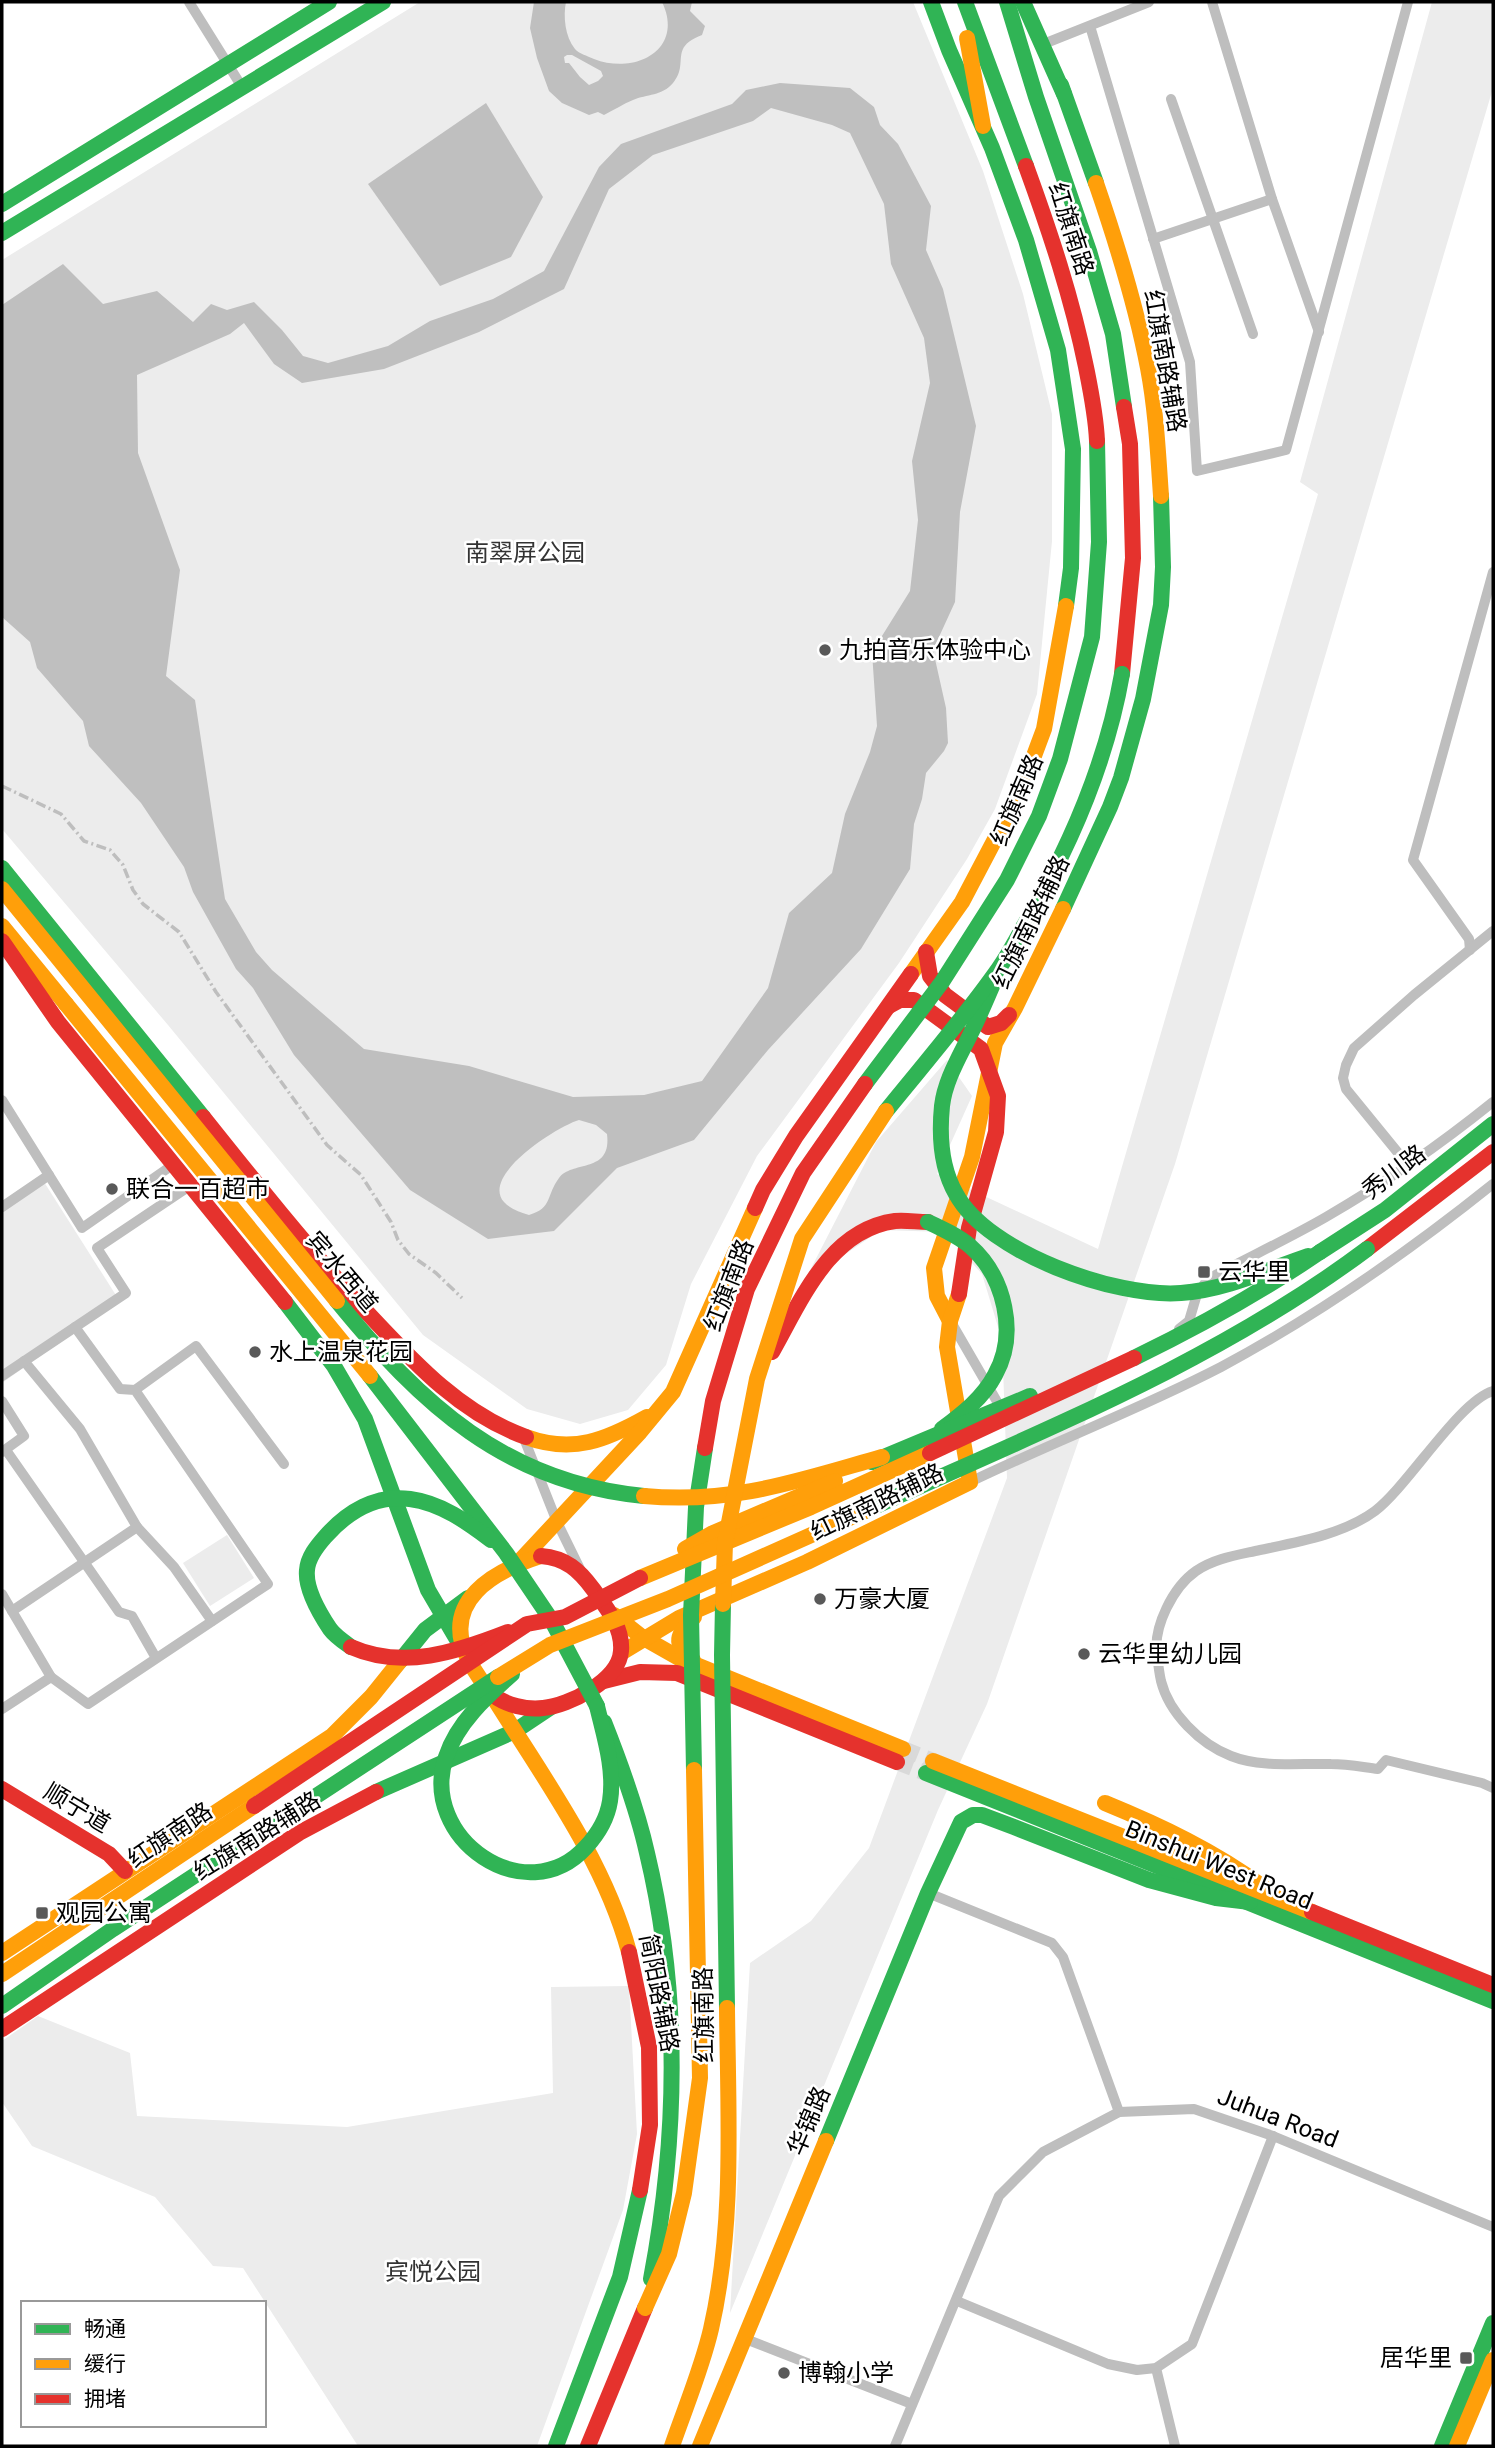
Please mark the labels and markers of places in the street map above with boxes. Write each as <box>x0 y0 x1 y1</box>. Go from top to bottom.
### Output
place label: 九拍音乐体验中心 <box>839 636 1031 664</box>
marker: 九拍音乐体验中心 <box>817 642 833 658</box>
place label: 联合一百超市 <box>126 1175 270 1203</box>
marker: 联合一百超市 <box>104 1181 120 1197</box>
place label: 云华里 <box>1218 1258 1290 1286</box>
marker: 云华里 <box>1196 1264 1212 1280</box>
place label: 水上温泉花园 <box>269 1338 413 1366</box>
marker: 水上温泉花园 <box>247 1344 263 1360</box>
place label: 万豪大厦 <box>834 1585 930 1613</box>
marker: 万豪大厦 <box>812 1591 828 1607</box>
place label: 云华里幼儿园 <box>1098 1640 1242 1668</box>
marker: 云华里幼儿园 <box>1076 1646 1092 1662</box>
place label: 观园公寓 <box>56 1899 152 1927</box>
marker: 观园公寓 <box>34 1905 50 1921</box>
place label: 居华里 <box>1380 2344 1452 2372</box>
marker: 居华里 <box>1458 2350 1474 2366</box>
place label: 博翰小学 <box>798 2359 894 2387</box>
marker: 博翰小学 <box>776 2365 792 2381</box>

